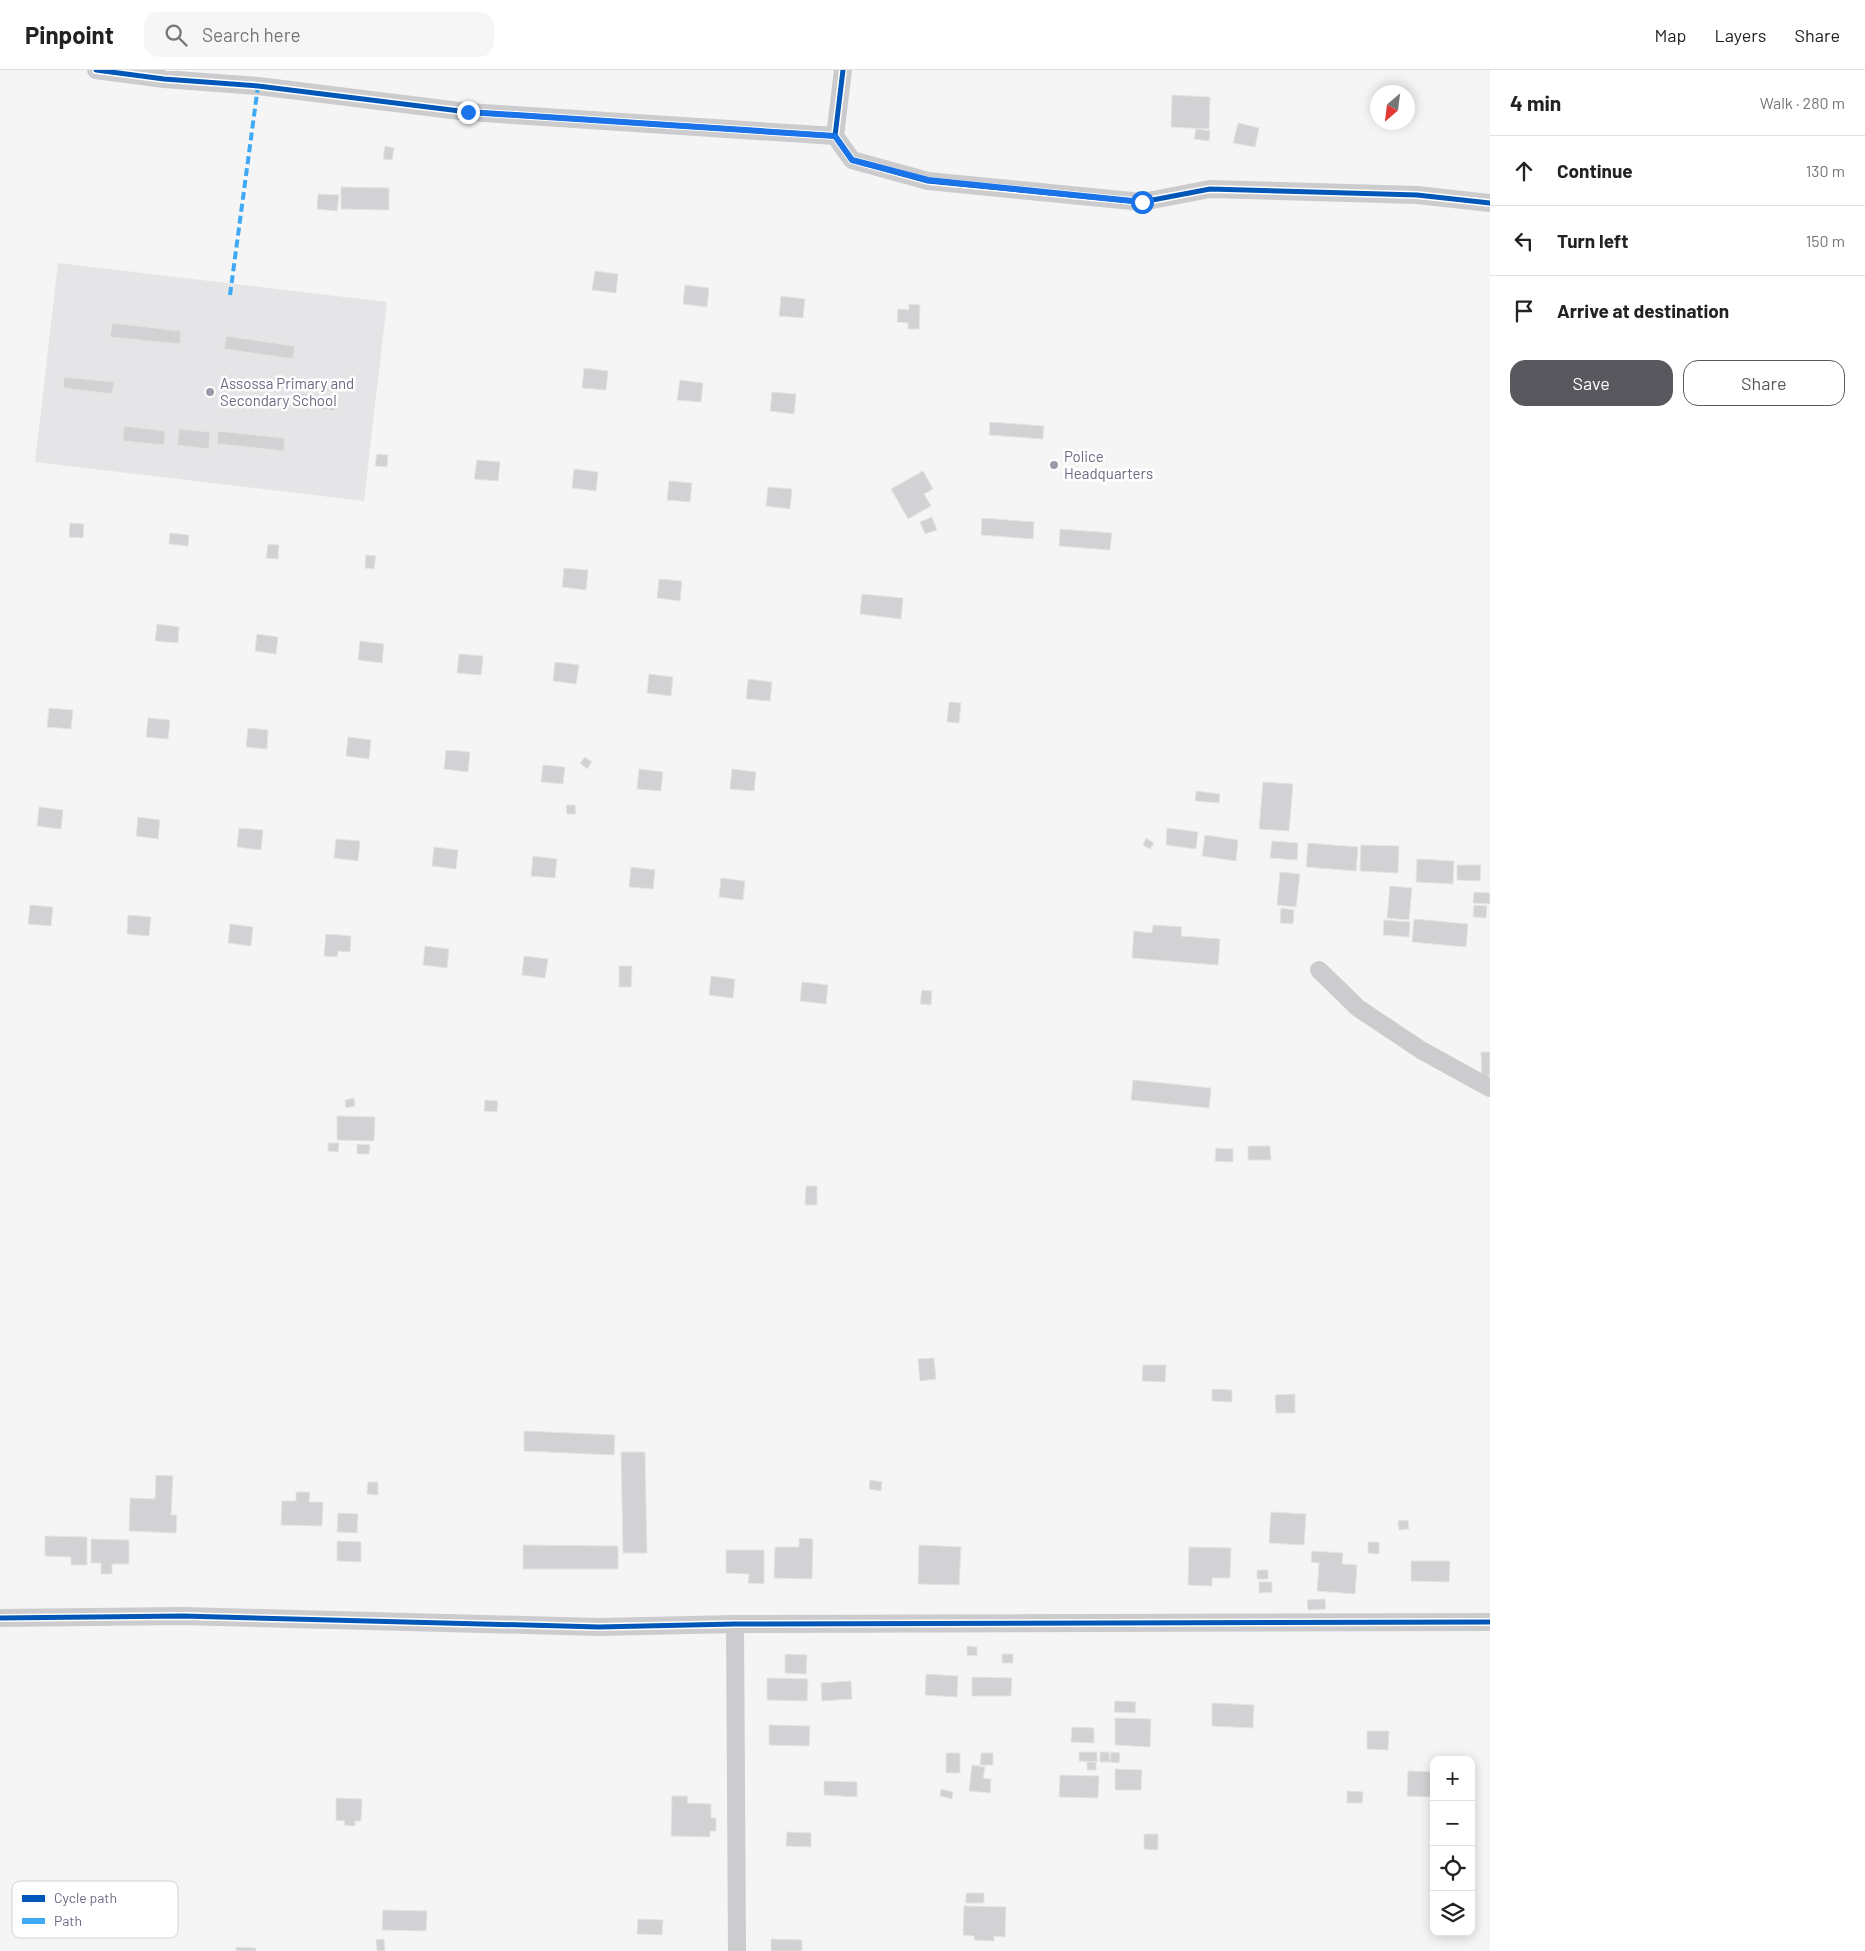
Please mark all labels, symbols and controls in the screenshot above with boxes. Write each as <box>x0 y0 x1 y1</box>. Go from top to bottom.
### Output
search box <box>144 12 494 57</box>
text: Pinpoint <box>25 20 114 49</box>
icon: search <box>162 21 190 49</box>
text: Search here <box>202 23 301 46</box>
text: Map <box>1654 24 1686 46</box>
text: Layers <box>1714 24 1767 46</box>
text: Share <box>1795 24 1840 46</box>
north arrow <box>1370 85 1415 130</box>
text: 4 min <box>1510 90 1561 115</box>
text: Walk · 280 m <box>1760 93 1845 112</box>
route end <box>457 101 480 124</box>
icon: ahead <box>1510 157 1538 185</box>
text: Continue <box>1557 159 1633 182</box>
text: 130 m <box>1806 161 1845 180</box>
route start <box>1131 191 1154 214</box>
icon: left <box>1510 227 1538 255</box>
text: Turn left <box>1557 229 1628 252</box>
text: 150 m <box>1806 231 1845 250</box>
icon: arrive <box>1510 297 1538 325</box>
text: Arrive at destination <box>1557 299 1729 322</box>
button: Save <box>1510 360 1673 406</box>
button: Share <box>1683 360 1845 406</box>
place label: Assossa Primary and Secondary School <box>220 374 354 409</box>
marker: Assossa Primary and Secondary School <box>204 386 216 398</box>
place label: Police Headquarters <box>1064 447 1153 482</box>
marker: Police Headquarters <box>1048 459 1060 471</box>
map controls <box>1430 1756 1475 1936</box>
button: + <box>1430 1756 1475 1801</box>
button: − <box>1430 1801 1475 1846</box>
button: locate <box>1430 1846 1475 1891</box>
legend <box>12 1881 178 1938</box>
text: Cycle path <box>54 1889 117 1906</box>
button: layers <box>1430 1891 1475 1936</box>
text: Path <box>54 1912 82 1929</box>

